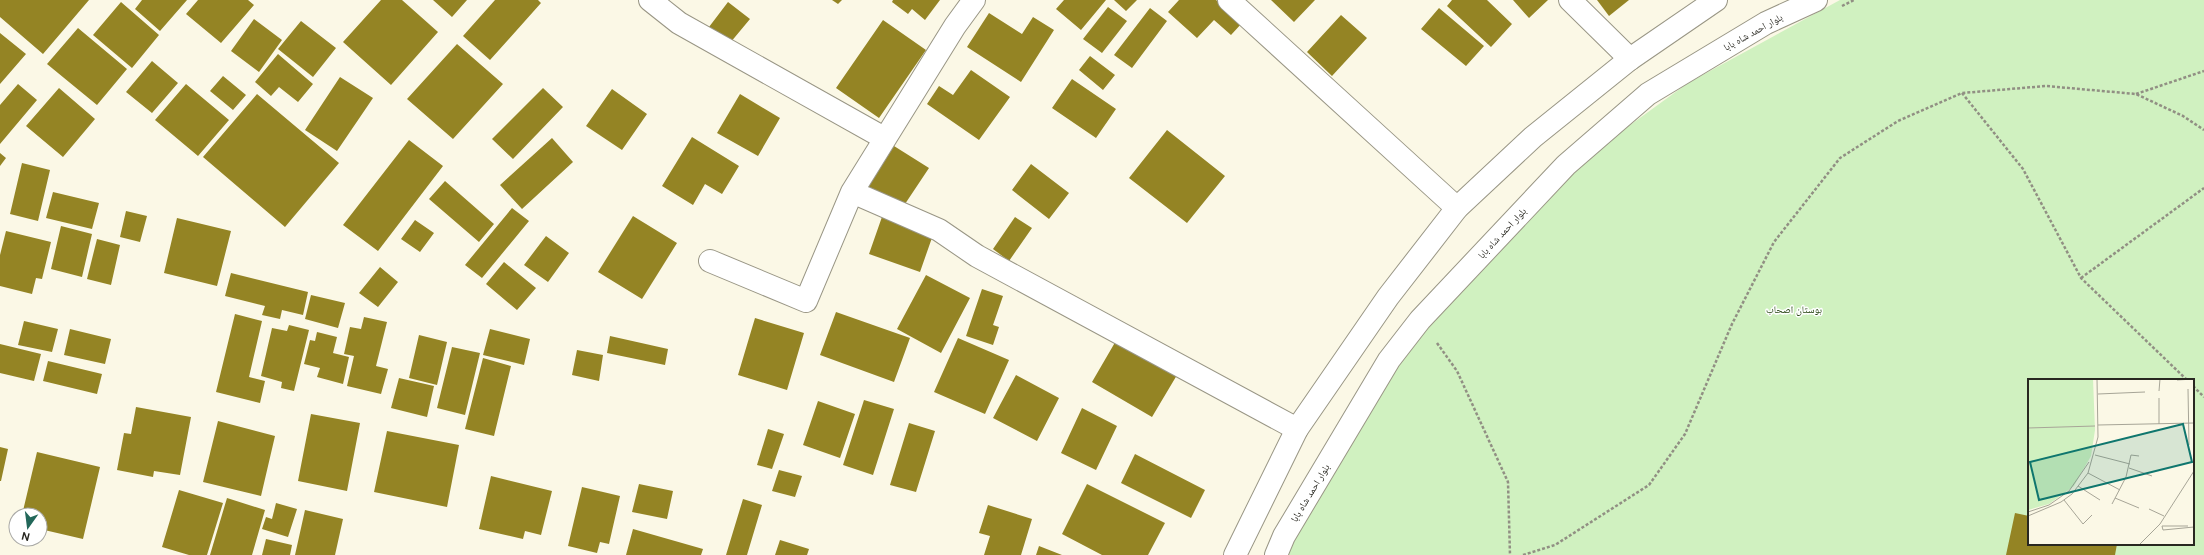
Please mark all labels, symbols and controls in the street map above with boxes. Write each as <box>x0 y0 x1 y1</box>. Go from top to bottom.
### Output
street label: بلوار احمد شاه بابا <box>1721 10 1785 54</box>
street label: بلوار احمد شاه بابا <box>1475 204 1529 261</box>
park label: بوستان اصحاب <box>1766 303 1822 316</box>
inset map <box>2028 379 2194 545</box>
street label: بلوار احمد شاه بابا <box>1288 461 1333 524</box>
north arrow <box>8 507 48 547</box>
text: N <box>20 529 31 544</box>

